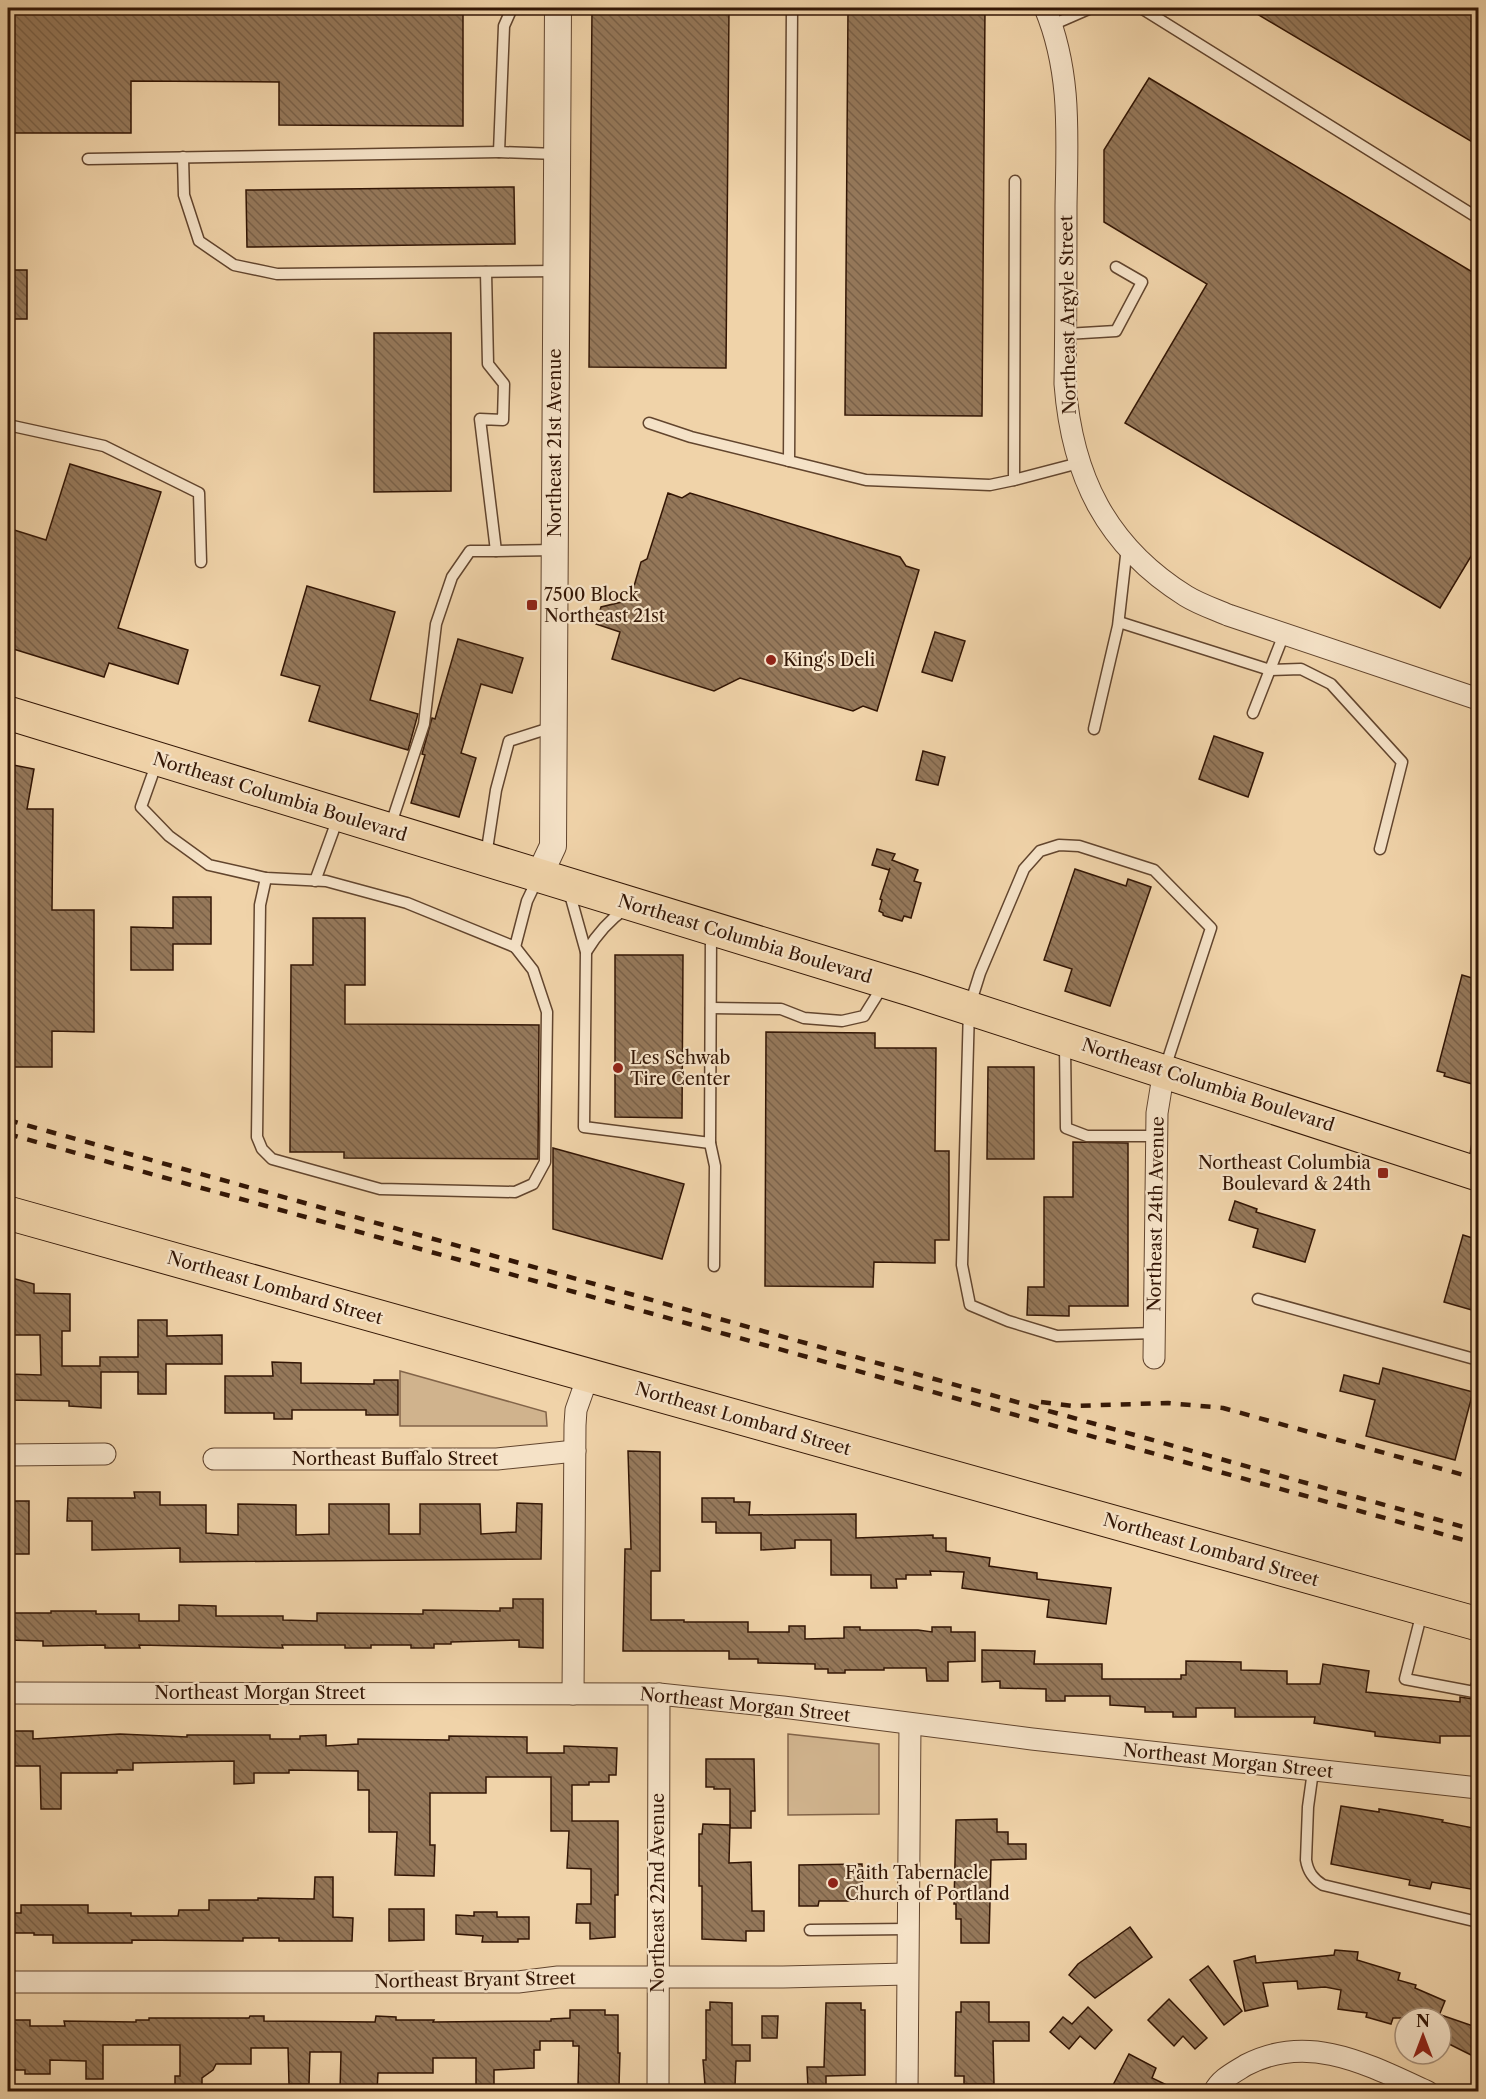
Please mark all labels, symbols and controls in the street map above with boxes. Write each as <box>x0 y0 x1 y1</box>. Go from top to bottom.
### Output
street label: Northeast Argyle Street <box>1055 214 1081 415</box>
street label: Northeast 21st Avenue <box>544 348 566 538</box>
place label: 7500 Block Northeast 21st <box>544 584 666 627</box>
marker: 7500 Block Northeast 21st <box>525 598 539 612</box>
place label: King's Deli <box>783 649 876 671</box>
marker: King's Deli <box>764 653 778 667</box>
street label: Northeast Columbia Boulevard <box>150 748 410 846</box>
street label: Northeast Columbia Boulevard <box>615 890 875 988</box>
street label: Northeast Columbia Boulevard <box>1079 1034 1337 1136</box>
place label: Les Schwab Tire Center <box>630 1047 731 1090</box>
marker: Les Schwab Tire Center <box>611 1061 625 1075</box>
street label: Northeast 24th Avenue <box>1143 1116 1169 1312</box>
place label: Northeast Columbia Boulevard & 24th <box>1198 1152 1372 1195</box>
marker: Northeast Columbia Boulevard & 24th <box>1376 1166 1390 1180</box>
street label: Northeast Lombard Street <box>165 1247 386 1330</box>
street label: Northeast Lombard Street <box>633 1378 854 1461</box>
street label: Northeast Buffalo Street <box>292 1448 499 1470</box>
street label: Northeast Lombard Street <box>1101 1509 1322 1592</box>
street label: Northeast Morgan Street <box>154 1682 366 1704</box>
street label: Northeast Morgan Street <box>639 1683 852 1727</box>
street label: Northeast Morgan Street <box>1122 1739 1335 1783</box>
street label: Northeast 22nd Avenue <box>647 1793 669 1993</box>
place label: Faith Tabernacle Church of Portland <box>845 1862 1010 1905</box>
marker: Faith Tabernacle Church of Portland <box>826 1876 840 1890</box>
street label: Northeast Bryant Street <box>374 1967 577 1993</box>
north arrow <box>1393 2006 1453 2066</box>
text: N <box>1416 2011 1430 2031</box>

